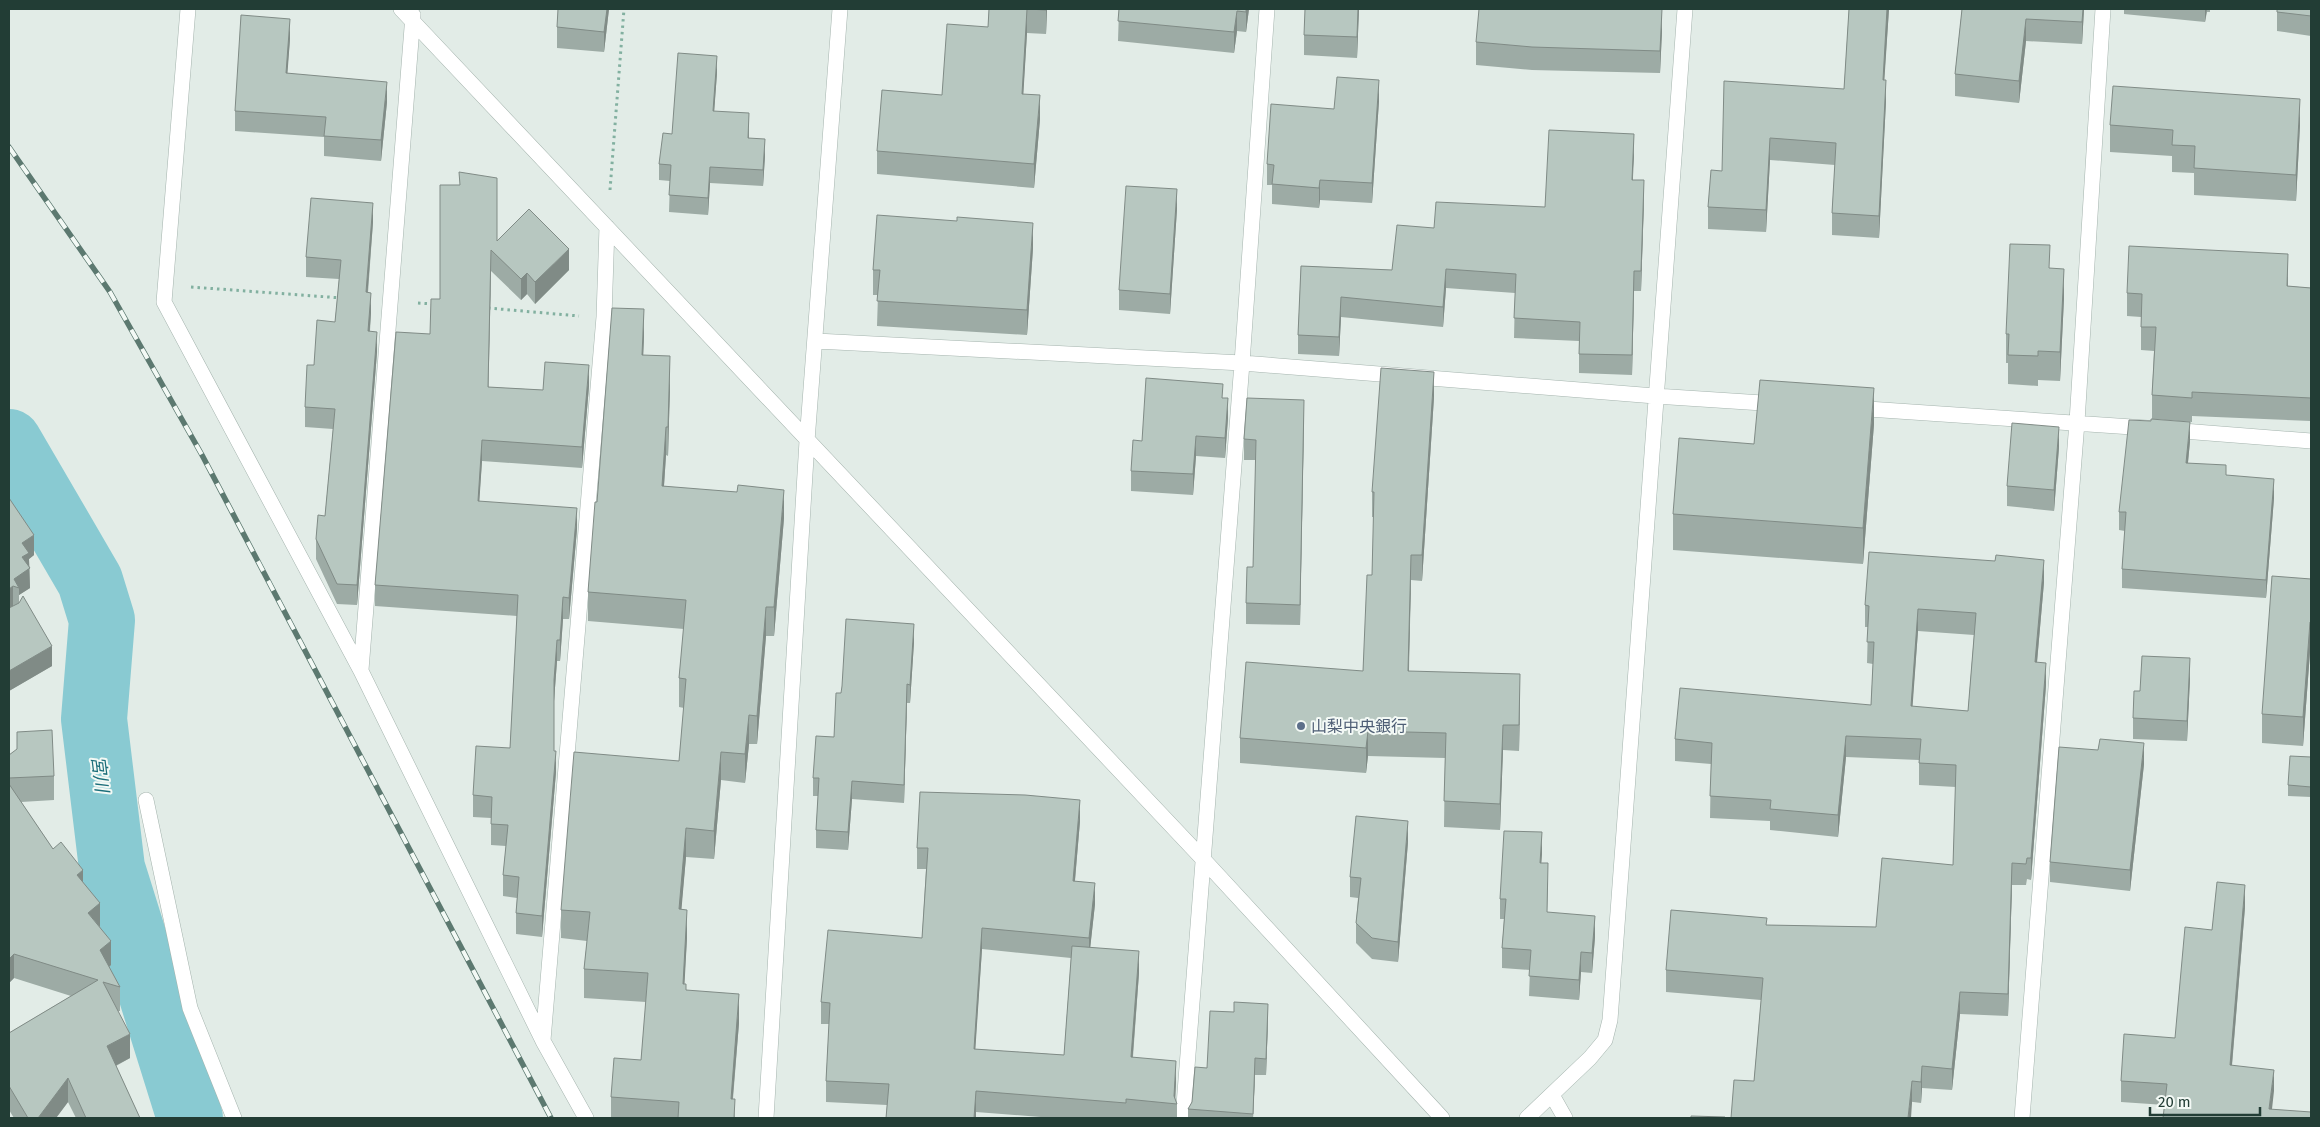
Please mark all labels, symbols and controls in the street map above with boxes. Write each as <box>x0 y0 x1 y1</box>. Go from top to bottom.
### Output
place label: 山梨中央銀行 <box>1311 717 1407 736</box>
marker: 山梨中央銀行 <box>1295 720 1307 732</box>
water label: 宮川 <box>87 755 113 795</box>
scale bar <box>2150 1084 2260 1116</box>
text: 20 m <box>2158 1093 2191 1111</box>

